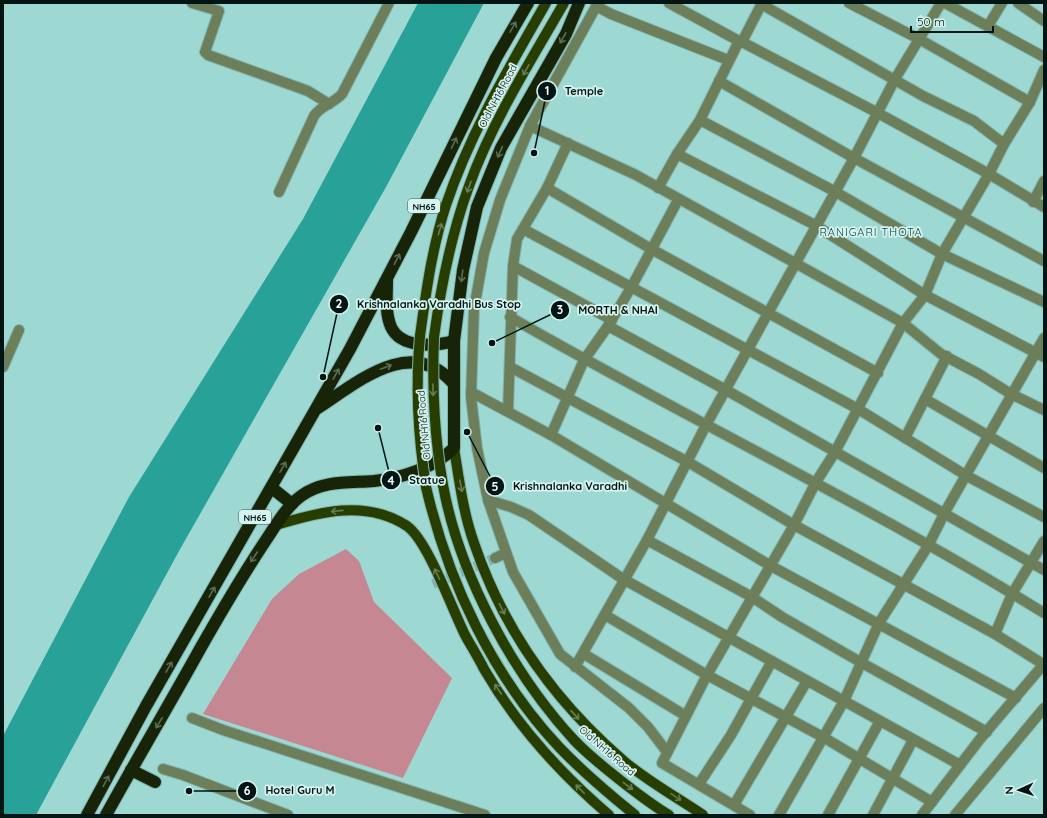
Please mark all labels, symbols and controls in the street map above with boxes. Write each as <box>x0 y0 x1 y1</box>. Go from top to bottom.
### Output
scale bar <box>911 8 993 34</box>
text: 50 m <box>917 14 945 29</box>
one-way arrow <box>510 21 518 33</box>
one-way arrow <box>559 32 567 44</box>
street label: Old NH16 Road <box>476 62 520 130</box>
one-way arrow <box>521 64 529 76</box>
callout: Temple <box>537 79 611 102</box>
text: 1 <box>545 83 549 98</box>
text: Temple <box>565 84 604 98</box>
one-way arrow <box>451 137 458 149</box>
one-way arrow <box>496 146 503 158</box>
one-way arrow <box>465 181 472 194</box>
road number: NH65 <box>408 199 440 213</box>
one-way arrow <box>436 223 444 236</box>
district label: RANIGARI THOTA <box>819 225 923 239</box>
one-way arrow <box>394 254 401 266</box>
one-way arrow <box>458 269 466 282</box>
callout: Krishnalanka Varadhi Bus Stop <box>329 292 529 315</box>
text: 2 <box>336 296 343 311</box>
text: Krishnalanka Varadhi Bus Stop <box>357 297 521 311</box>
callout: MORTH & NHAI <box>550 299 666 322</box>
text: 3 <box>557 302 563 317</box>
text: MORTH & NHAI <box>578 303 658 317</box>
one-way arrow <box>380 362 392 370</box>
one-way arrow <box>333 368 340 380</box>
one-way arrow <box>429 383 437 396</box>
street label: Old NH16 Road <box>414 390 434 460</box>
one-way arrow <box>280 461 288 473</box>
callout: Statue <box>381 469 453 492</box>
text: 4 <box>387 473 395 488</box>
text: Statue <box>409 473 445 487</box>
callout: Krishnalanka Varadhi <box>485 475 635 498</box>
one-way arrow <box>457 479 465 492</box>
text: 5 <box>492 479 499 494</box>
text: Krishnalanka Varadhi <box>513 479 627 493</box>
one-way arrow <box>331 507 344 515</box>
road number: NH65 <box>239 510 271 524</box>
one-way arrow <box>250 552 258 563</box>
one-way arrow <box>433 569 440 581</box>
one-way arrow <box>209 587 217 599</box>
one-way arrow <box>499 602 506 614</box>
one-way arrow <box>166 661 174 673</box>
one-way arrow <box>494 684 502 695</box>
one-way arrow <box>571 710 580 720</box>
one-way arrow <box>154 717 162 729</box>
street label: Old NH16 Road <box>576 723 638 779</box>
north arrow <box>999 770 1039 810</box>
one-way arrow <box>103 775 110 787</box>
callout: Hotel Guru M <box>237 779 343 802</box>
one-way arrow <box>622 782 633 790</box>
text: 6 <box>244 783 251 798</box>
text: Hotel Guru M <box>265 783 335 797</box>
one-way arrow <box>575 784 585 794</box>
text: N <box>1002 786 1016 795</box>
one-way arrow <box>670 793 681 801</box>

